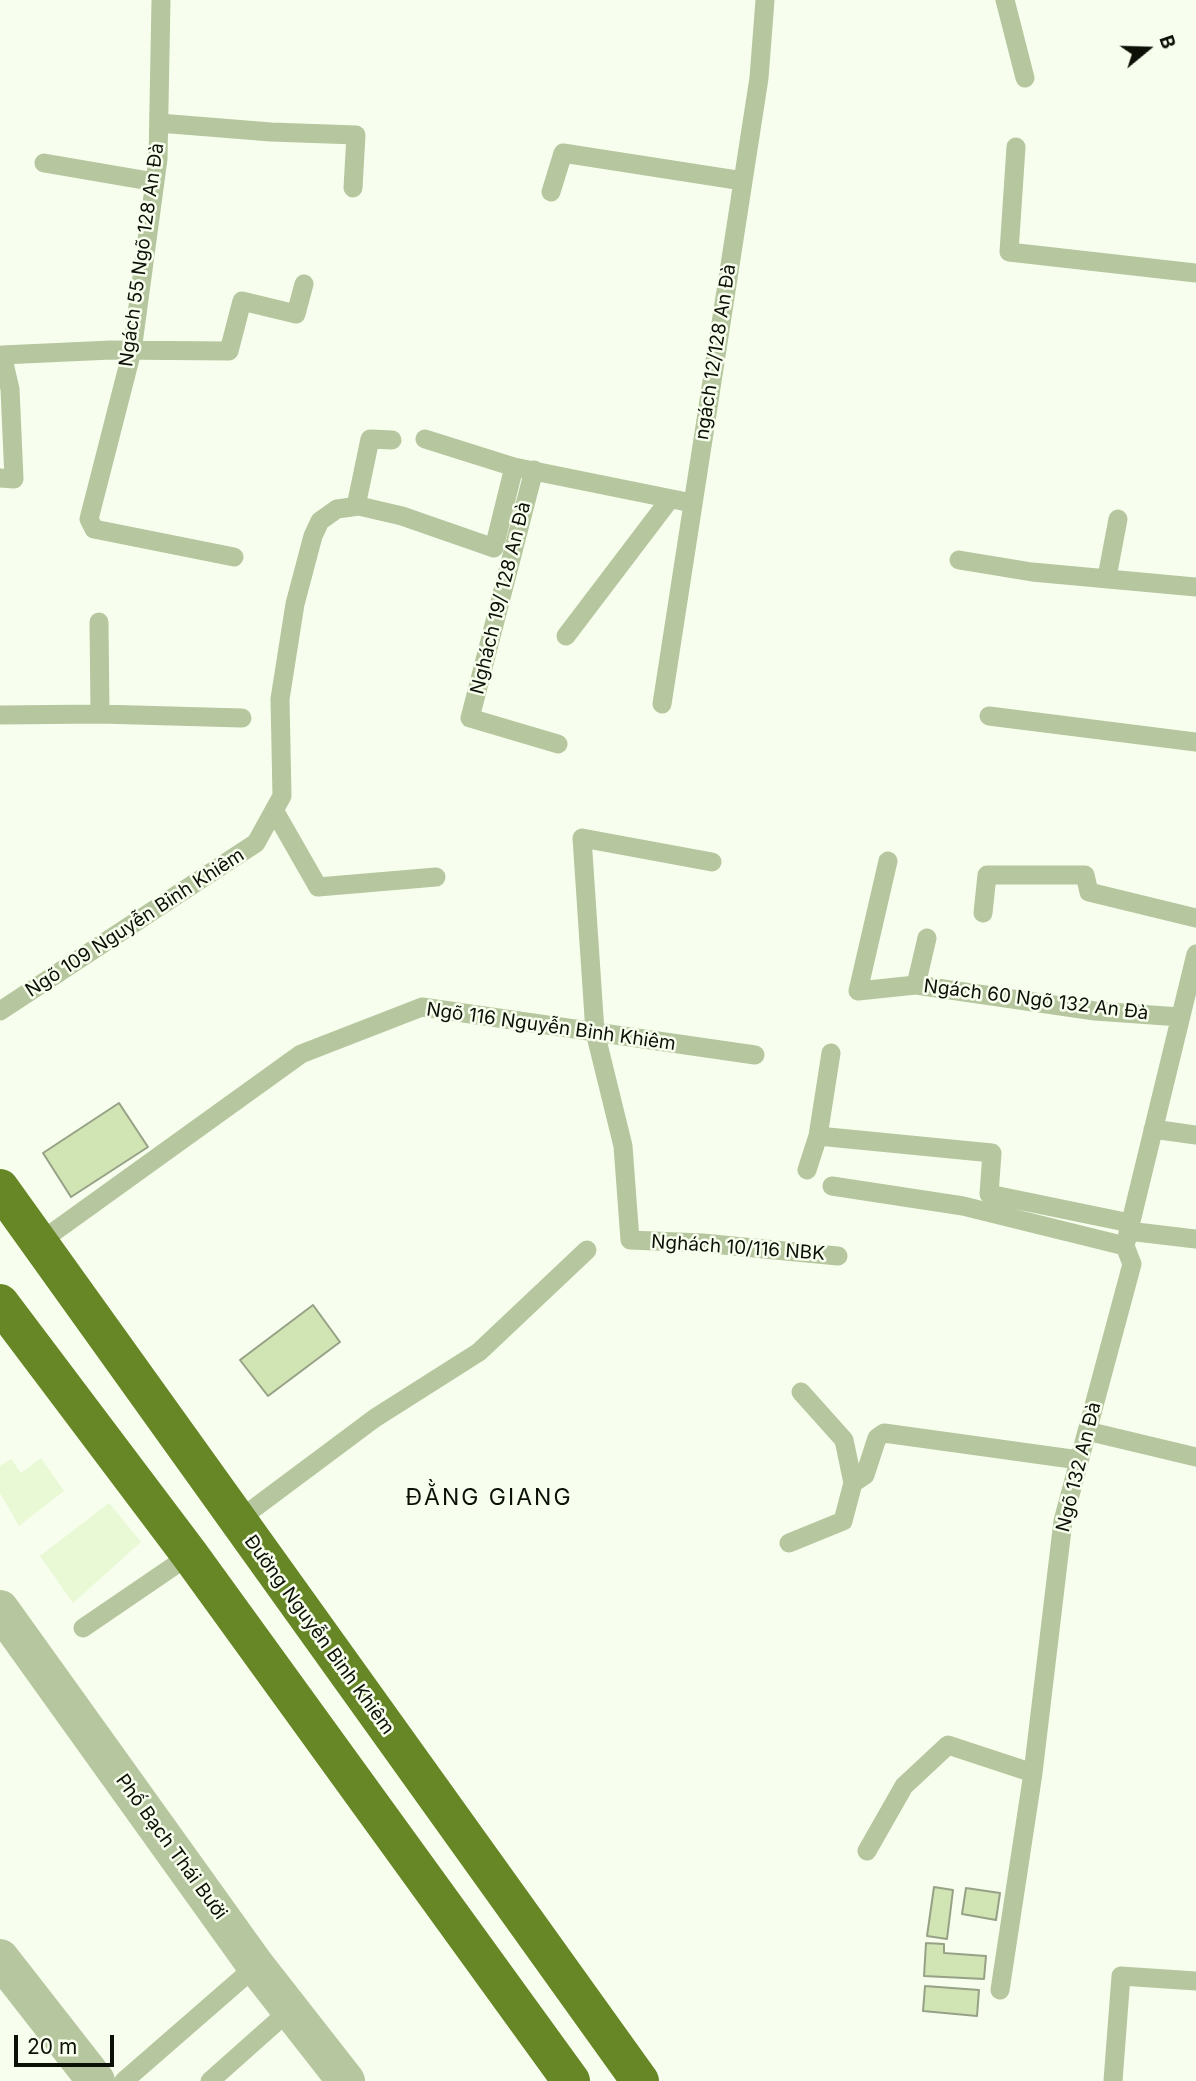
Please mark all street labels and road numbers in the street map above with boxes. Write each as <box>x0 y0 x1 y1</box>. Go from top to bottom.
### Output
street label: Ngách 55 Ngõ 128 An Đà <box>115 142 169 368</box>
street label: ngách 12/128 An Đà <box>691 263 741 441</box>
street label: Nghách 19/ 128 An Đà <box>466 499 536 697</box>
street label: Ngõ 109 Nguyễn Bỉnh Khiêm <box>22 844 248 1002</box>
street label: Ngách 60 Ngõ 132 An Đà <box>922 975 1150 1025</box>
street label: Ngõ 116 Nguyễn Bỉnh Khiêm <box>425 998 677 1056</box>
street label: Nghách 10/116 NBK <box>650 1231 826 1265</box>
street label: Ngõ 132 An Đà <box>1052 1400 1106 1534</box>
street label: Đường Nguyễn Bỉnh Khiêm <box>239 1531 399 1739</box>
street label: Phố Bạch Thái Bưởi <box>111 1770 231 1924</box>

